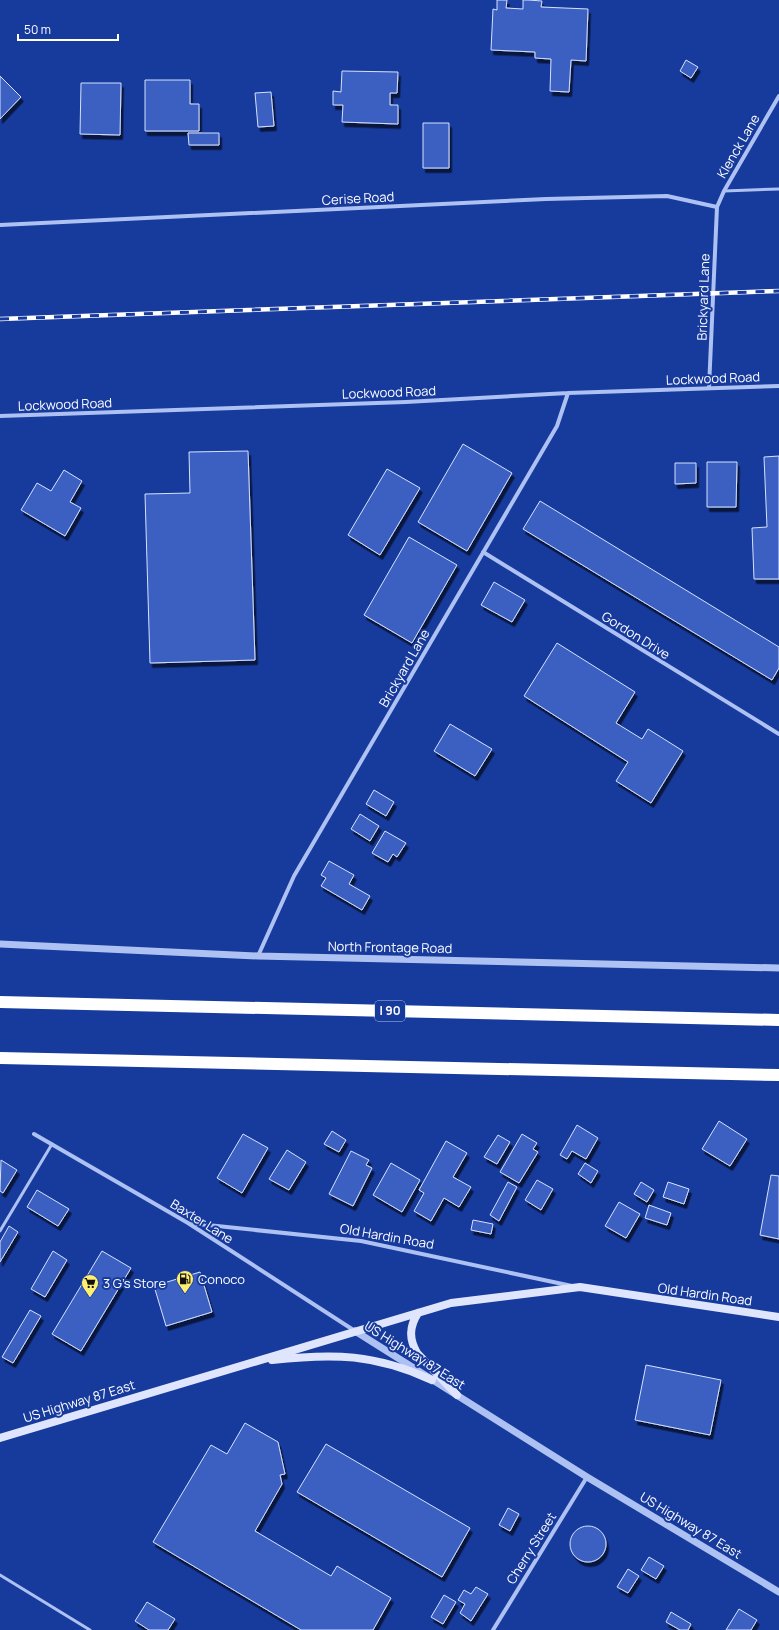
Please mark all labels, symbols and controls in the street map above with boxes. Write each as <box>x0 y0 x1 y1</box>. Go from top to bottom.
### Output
scale bar <box>18 16 118 42</box>
text: 50 m <box>24 21 51 38</box>
street label: Klenck Lane <box>712 110 764 181</box>
street label: Cerise Road <box>321 187 395 209</box>
street label: Brickyard Lane <box>692 253 714 341</box>
street label: Lockwood Road <box>666 367 760 389</box>
street label: Lockwood Road <box>342 381 436 403</box>
street label: Lockwood Road <box>18 393 112 415</box>
street label: Gordon Drive <box>598 607 674 663</box>
street label: Brickyard Lane <box>374 625 434 710</box>
street label: North Frontage Road <box>328 937 452 957</box>
road number: I 90 <box>375 1001 405 1021</box>
street label: Baxter Lane <box>167 1195 237 1248</box>
street label: Old Hardin Road <box>339 1219 435 1253</box>
fuel station icon: Conoco <box>175 1269 195 1294</box>
place label: Conoco <box>198 1270 245 1288</box>
supermarket icon: 3 G's Store <box>80 1273 100 1298</box>
place label: 3 G's Store <box>103 1274 166 1292</box>
street label: Old Hardin Road <box>657 1278 753 1310</box>
street label: US Highway 87 East <box>361 1317 469 1393</box>
street label: US Highway 87 East <box>21 1375 137 1427</box>
street label: US Highway 87 East <box>637 1487 745 1563</box>
street label: Cherry Street <box>502 1509 560 1587</box>

